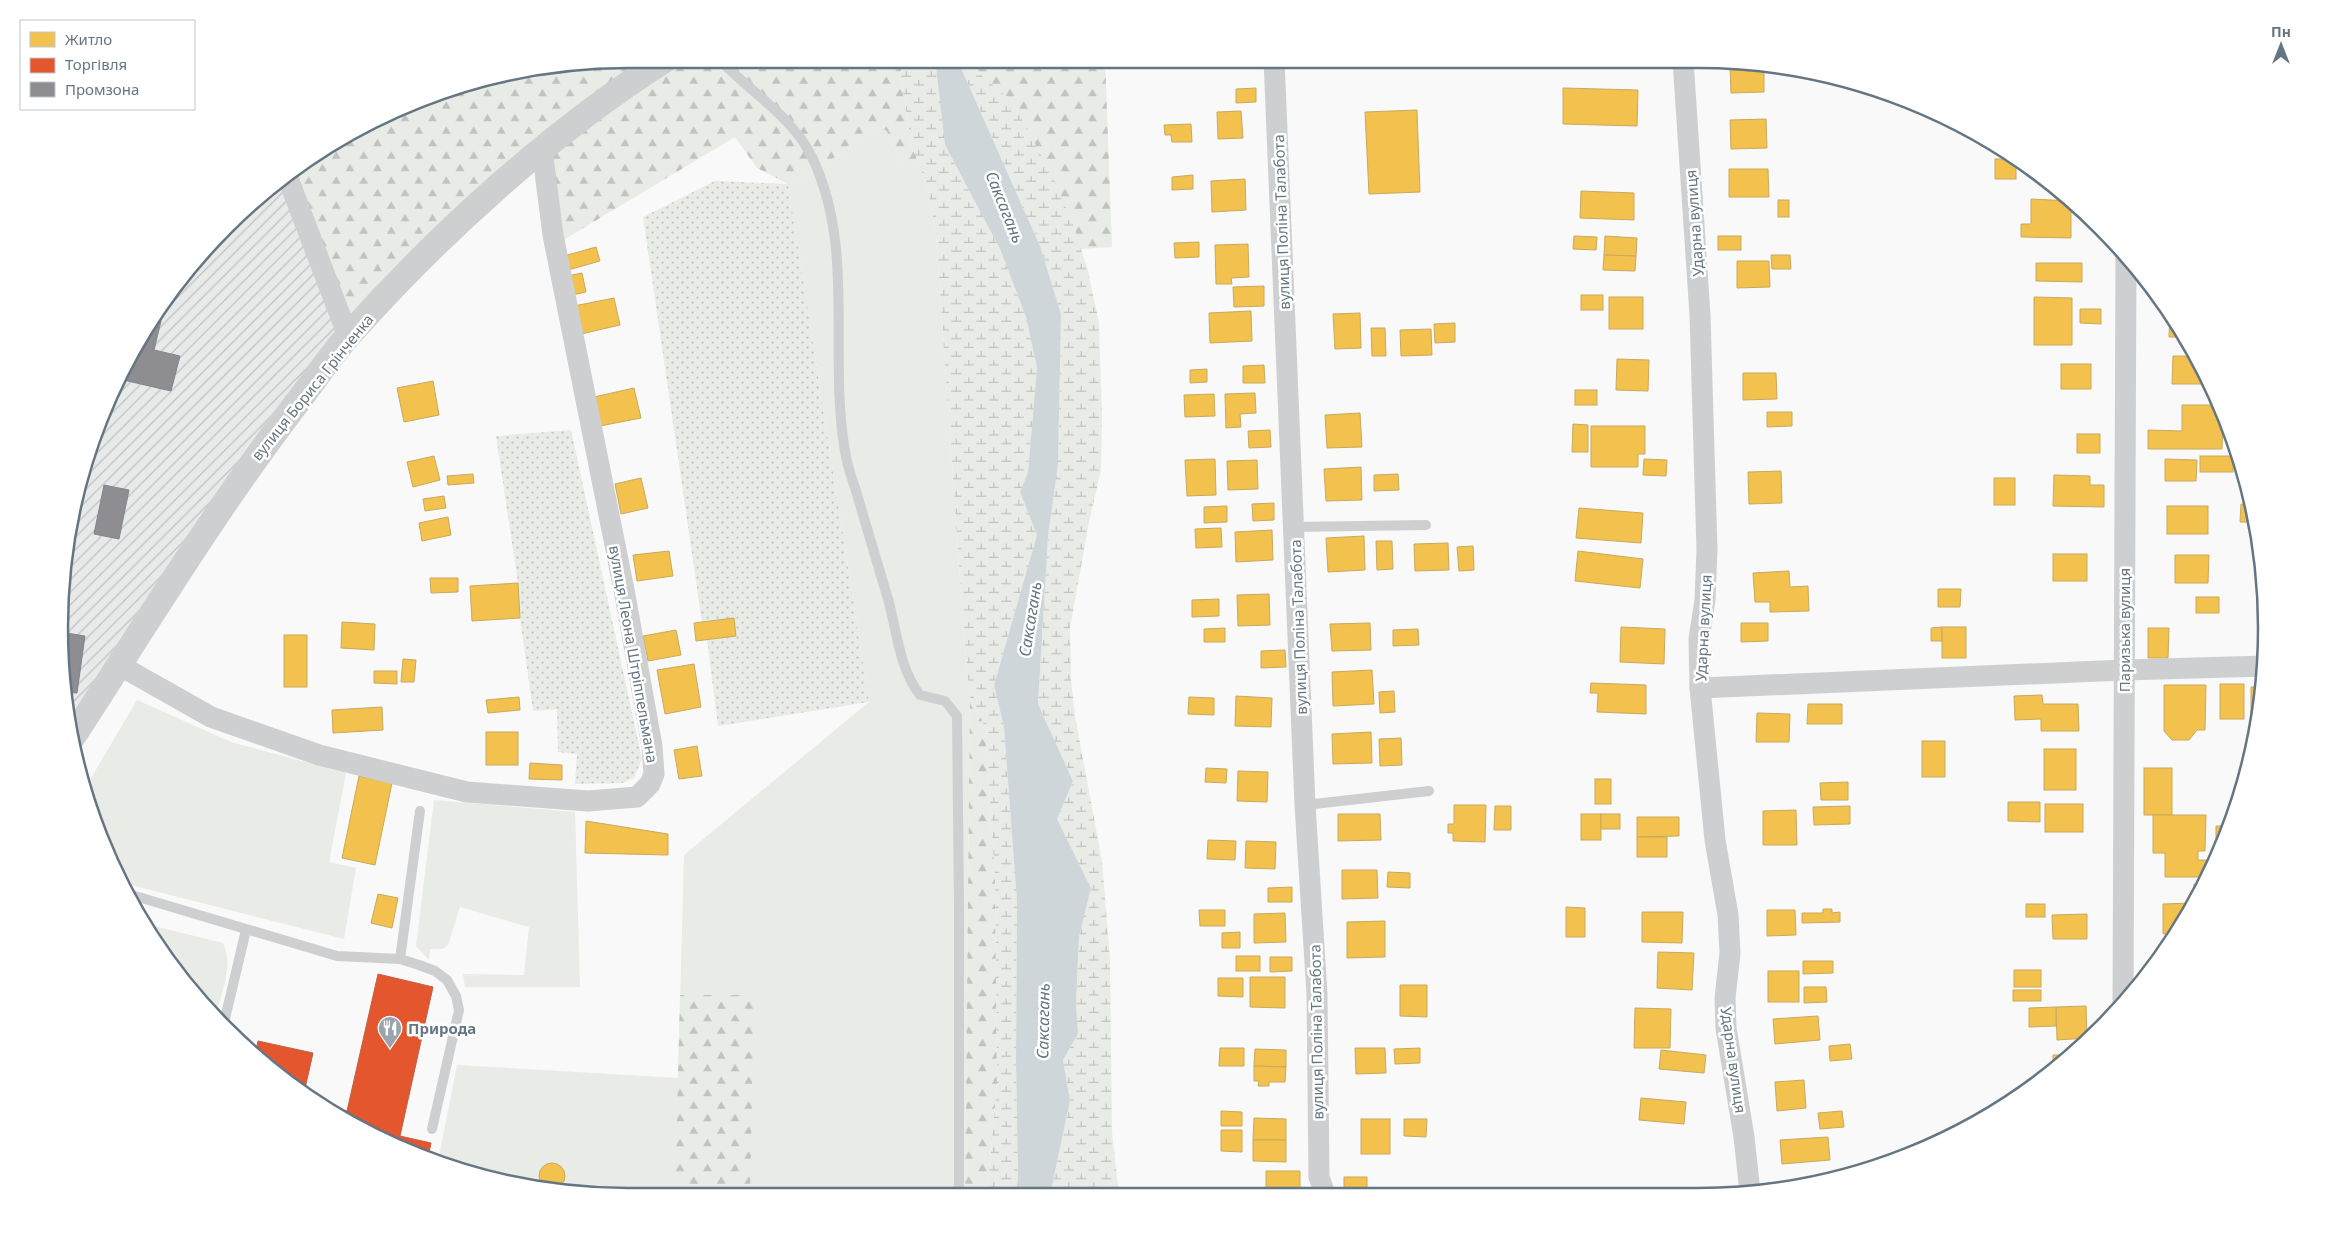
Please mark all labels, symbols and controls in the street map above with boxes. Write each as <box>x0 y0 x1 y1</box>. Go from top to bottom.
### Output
legend <box>20 20 195 110</box>
north arrow <box>2256 20 2306 70</box>
text: Пн <box>2271 22 2291 41</box>
text: Житло <box>65 29 112 49</box>
text: Торгівля <box>65 54 127 74</box>
text: Промзона <box>65 79 139 99</box>
street label: вулиця Поліна Талабота <box>1268 134 1294 310</box>
water label: Саксагань <box>981 168 1029 246</box>
street label: Ударна вулиця <box>1680 169 1708 277</box>
street label: вулиця Бориса Грінченка <box>247 310 377 464</box>
street label: вулиця Поліна Талабота <box>1285 539 1311 715</box>
street label: вулиця Леона Штріппельмана <box>605 544 663 764</box>
street label: Паризька вулиця <box>2114 568 2134 692</box>
street label: Ударна вулиця <box>1690 574 1716 682</box>
water label: Саксагань <box>1013 580 1047 658</box>
street label: вулиця Поліна Талабота <box>1304 944 1328 1120</box>
water label: Саксагань <box>1031 983 1055 1059</box>
street label: Ударна вулиця <box>1717 1006 1751 1114</box>
restaurant icon: Природа <box>377 1015 403 1049</box>
place label: Природа <box>408 1018 476 1038</box>

